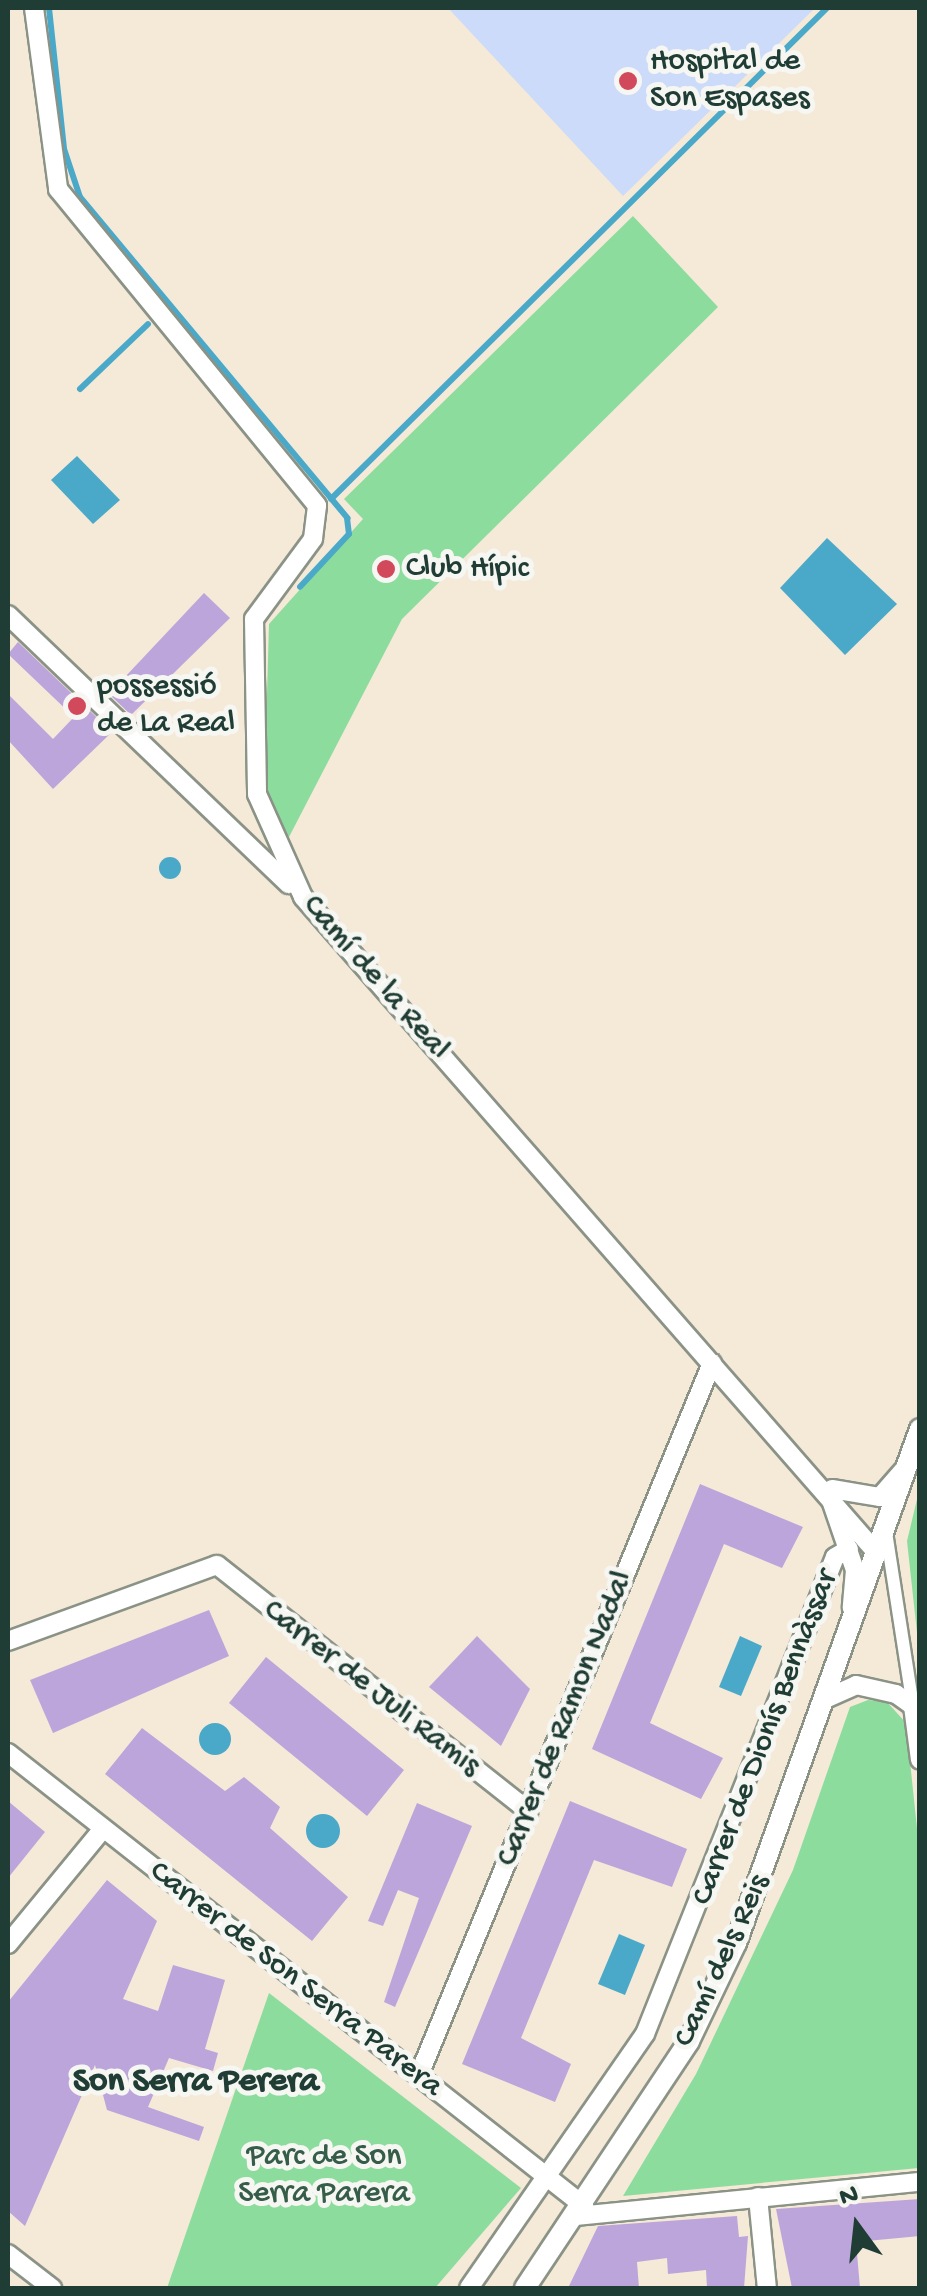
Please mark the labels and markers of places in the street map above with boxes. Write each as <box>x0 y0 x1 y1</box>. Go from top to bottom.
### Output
place label: Hospital de Son Espases <box>650 44 810 119</box>
marker: Hospital de Son Espases <box>615 68 641 94</box>
place label: Club Hípic <box>406 550 529 588</box>
marker: Club Hípic <box>375 558 397 580</box>
place label: possessió de La Real <box>97 669 235 744</box>
marker: possessió de La Real <box>66 695 88 717</box>

